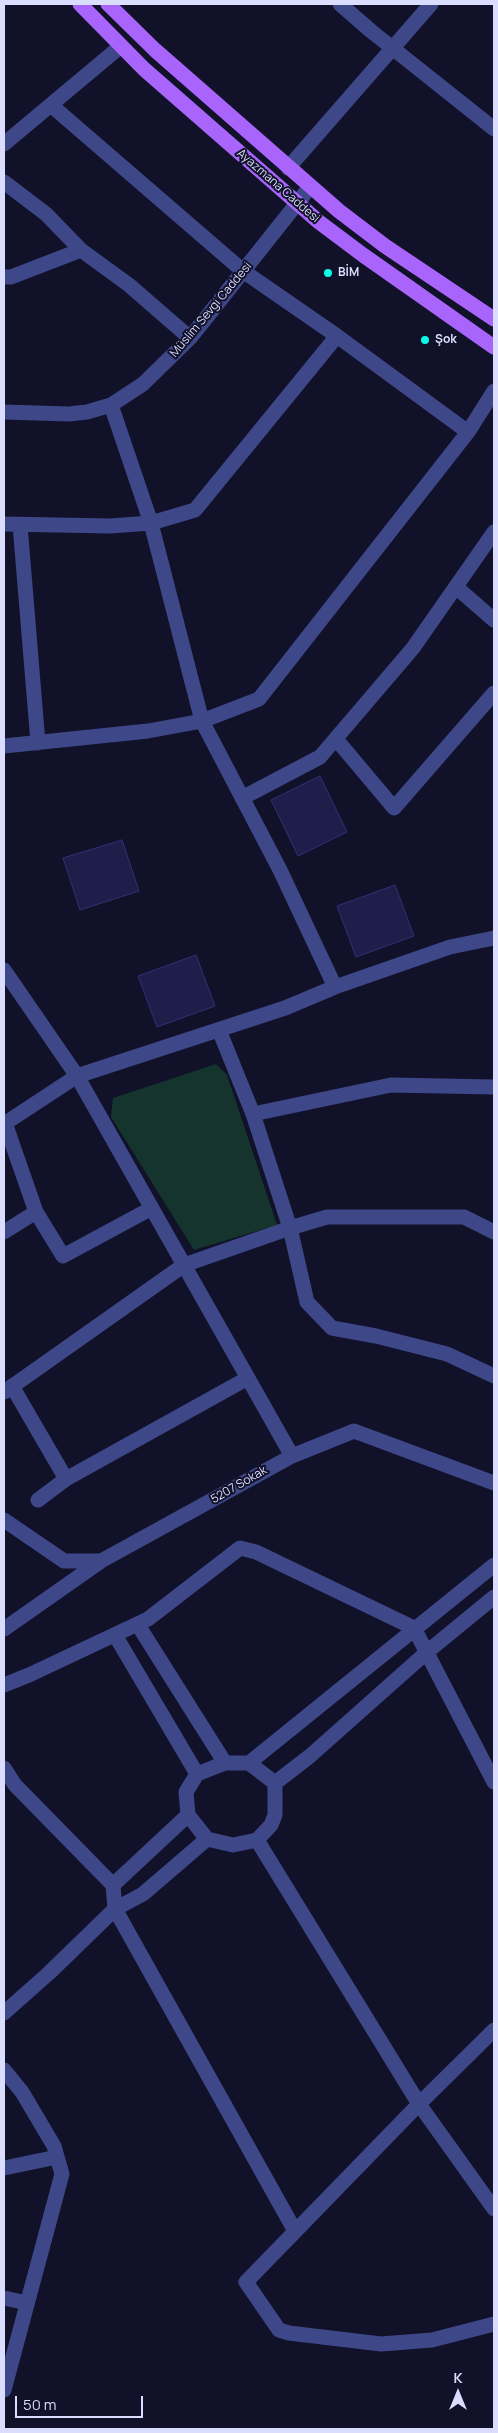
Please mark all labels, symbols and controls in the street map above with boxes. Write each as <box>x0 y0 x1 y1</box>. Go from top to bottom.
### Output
street label: Ayazmana Caddesi <box>234 146 322 226</box>
street label: Müslim Sevgi Caddesi <box>167 260 255 360</box>
place label: BİM <box>338 266 359 280</box>
marker: BİM <box>322 267 334 279</box>
place label: Şok <box>435 333 457 347</box>
marker: Şok <box>419 334 431 346</box>
street label: 5207 Sokak <box>208 1463 270 1507</box>
north arrow <box>433 2368 483 2418</box>
text: K <box>453 2368 463 2387</box>
scale bar <box>18 2386 145 2418</box>
text: 50 m <box>23 2394 57 2415</box>

